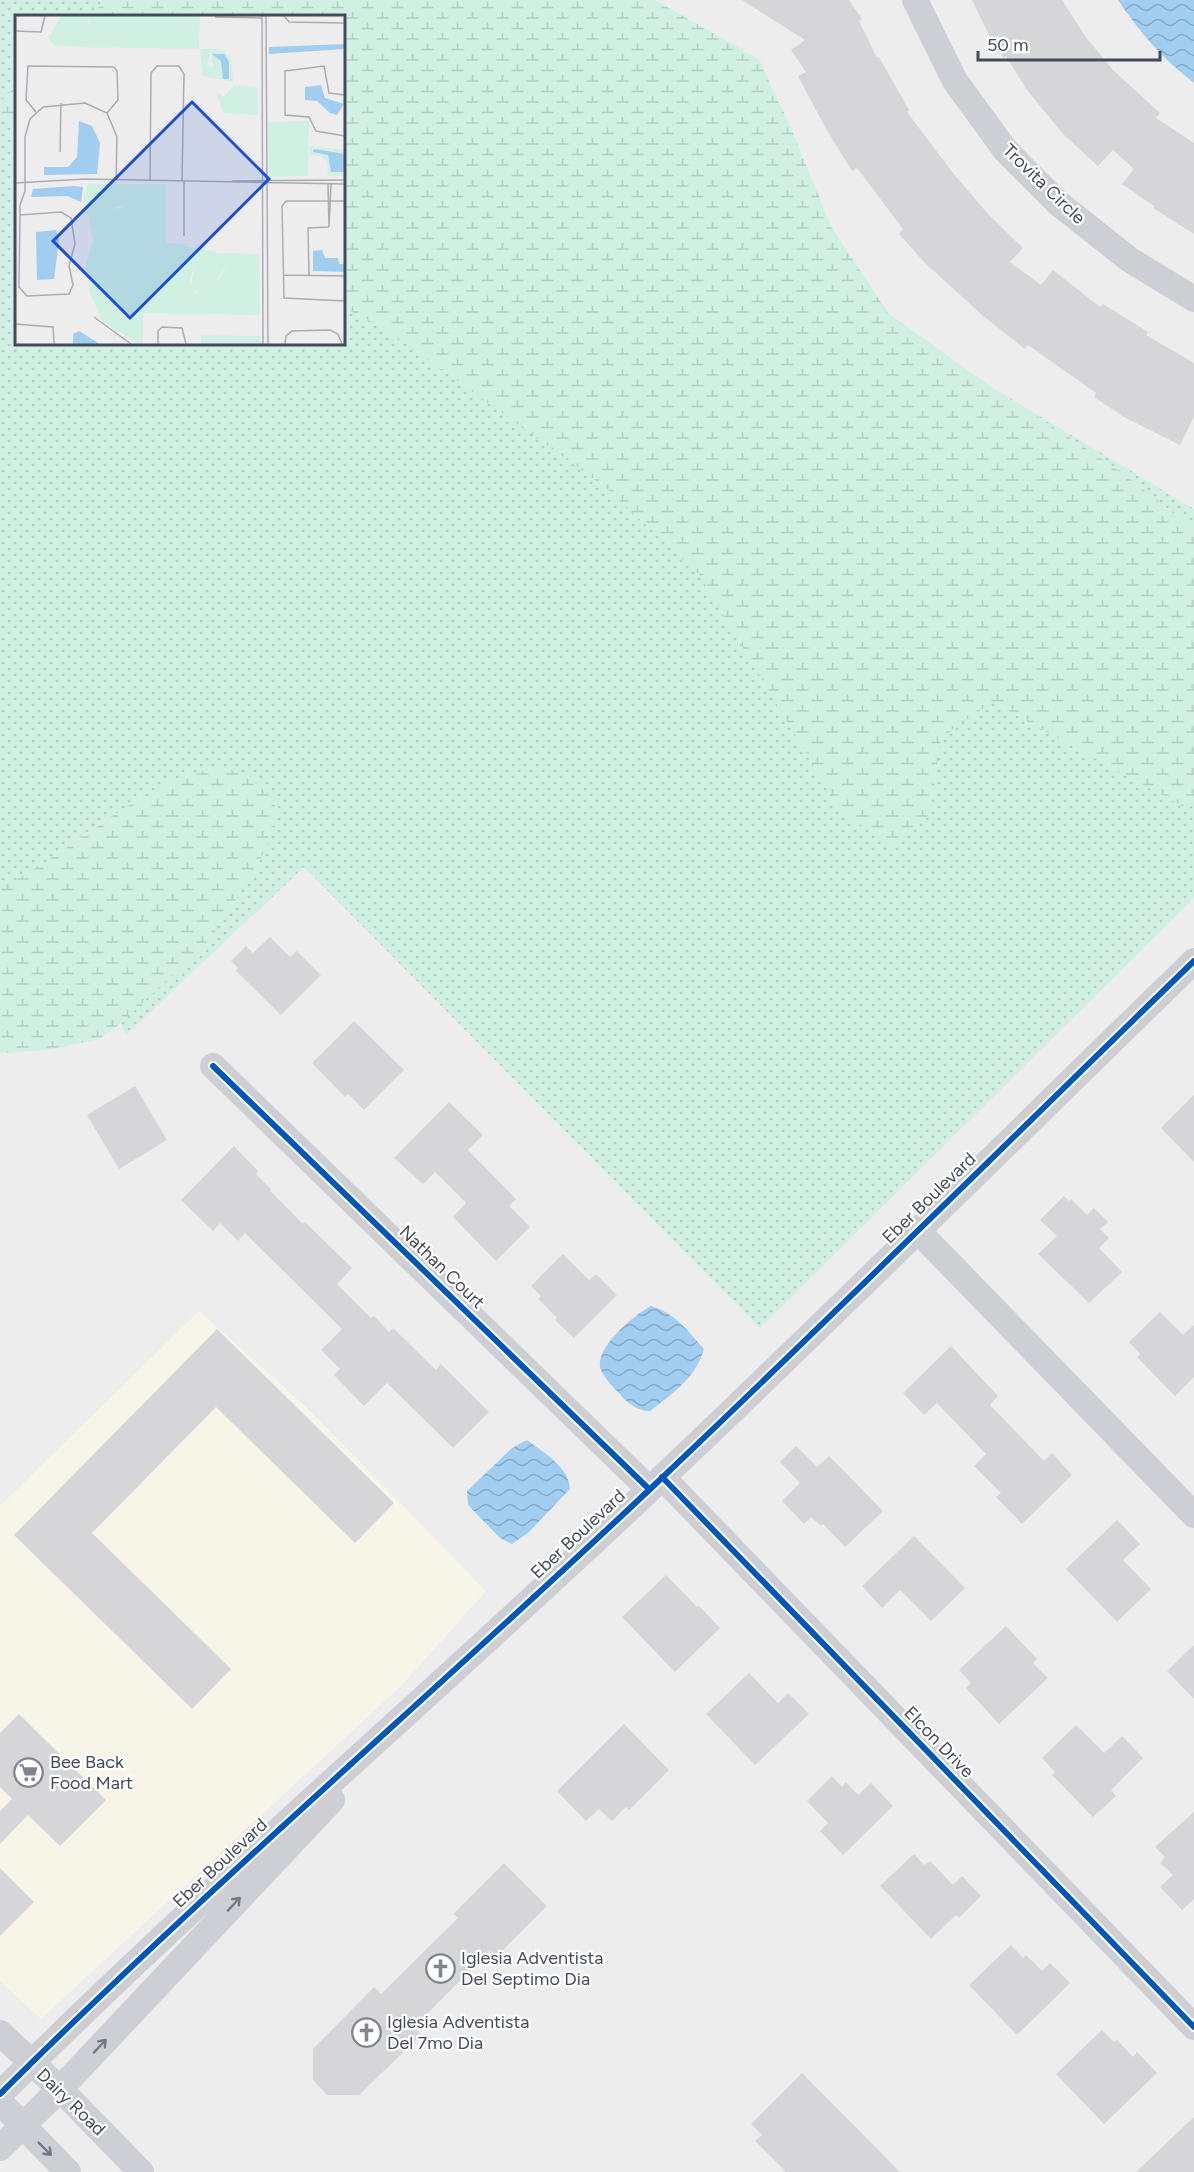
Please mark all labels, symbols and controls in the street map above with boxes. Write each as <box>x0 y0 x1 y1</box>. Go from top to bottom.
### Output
inset map <box>15 15 345 345</box>
scale bar <box>978 24 1160 62</box>
text: 50 m <box>987 34 1029 56</box>
street label: Trovita Circle <box>998 139 1090 229</box>
street label: Eber Boulevard <box>878 1148 980 1248</box>
street label: Nathan Court <box>395 1221 489 1313</box>
street label: Eber Boulevard <box>526 1485 630 1583</box>
street label: Elcon Drive <box>900 1702 979 1782</box>
place label: Bee Back Food Mart <box>50 1751 133 1794</box>
supermarket icon: Bee Back Food Mart <box>13 1756 45 1788</box>
street label: Eber Boulevard <box>168 1814 272 1912</box>
one-way arrow <box>226 1897 240 1912</box>
place label: Iglesia Adventista Del Septimo Dia <box>461 1947 603 1990</box>
church icon: Iglesia Adventista Del Septimo Dia <box>424 1952 456 1984</box>
place label: Iglesia Adventista Del 7mo Dia <box>387 2011 529 2054</box>
church icon: Iglesia Adventista Del 7mo Dia <box>350 2016 382 2048</box>
one-way arrow <box>93 2039 107 2054</box>
street label: Dairy Road <box>32 2064 110 2140</box>
one-way arrow <box>38 2141 52 2156</box>

